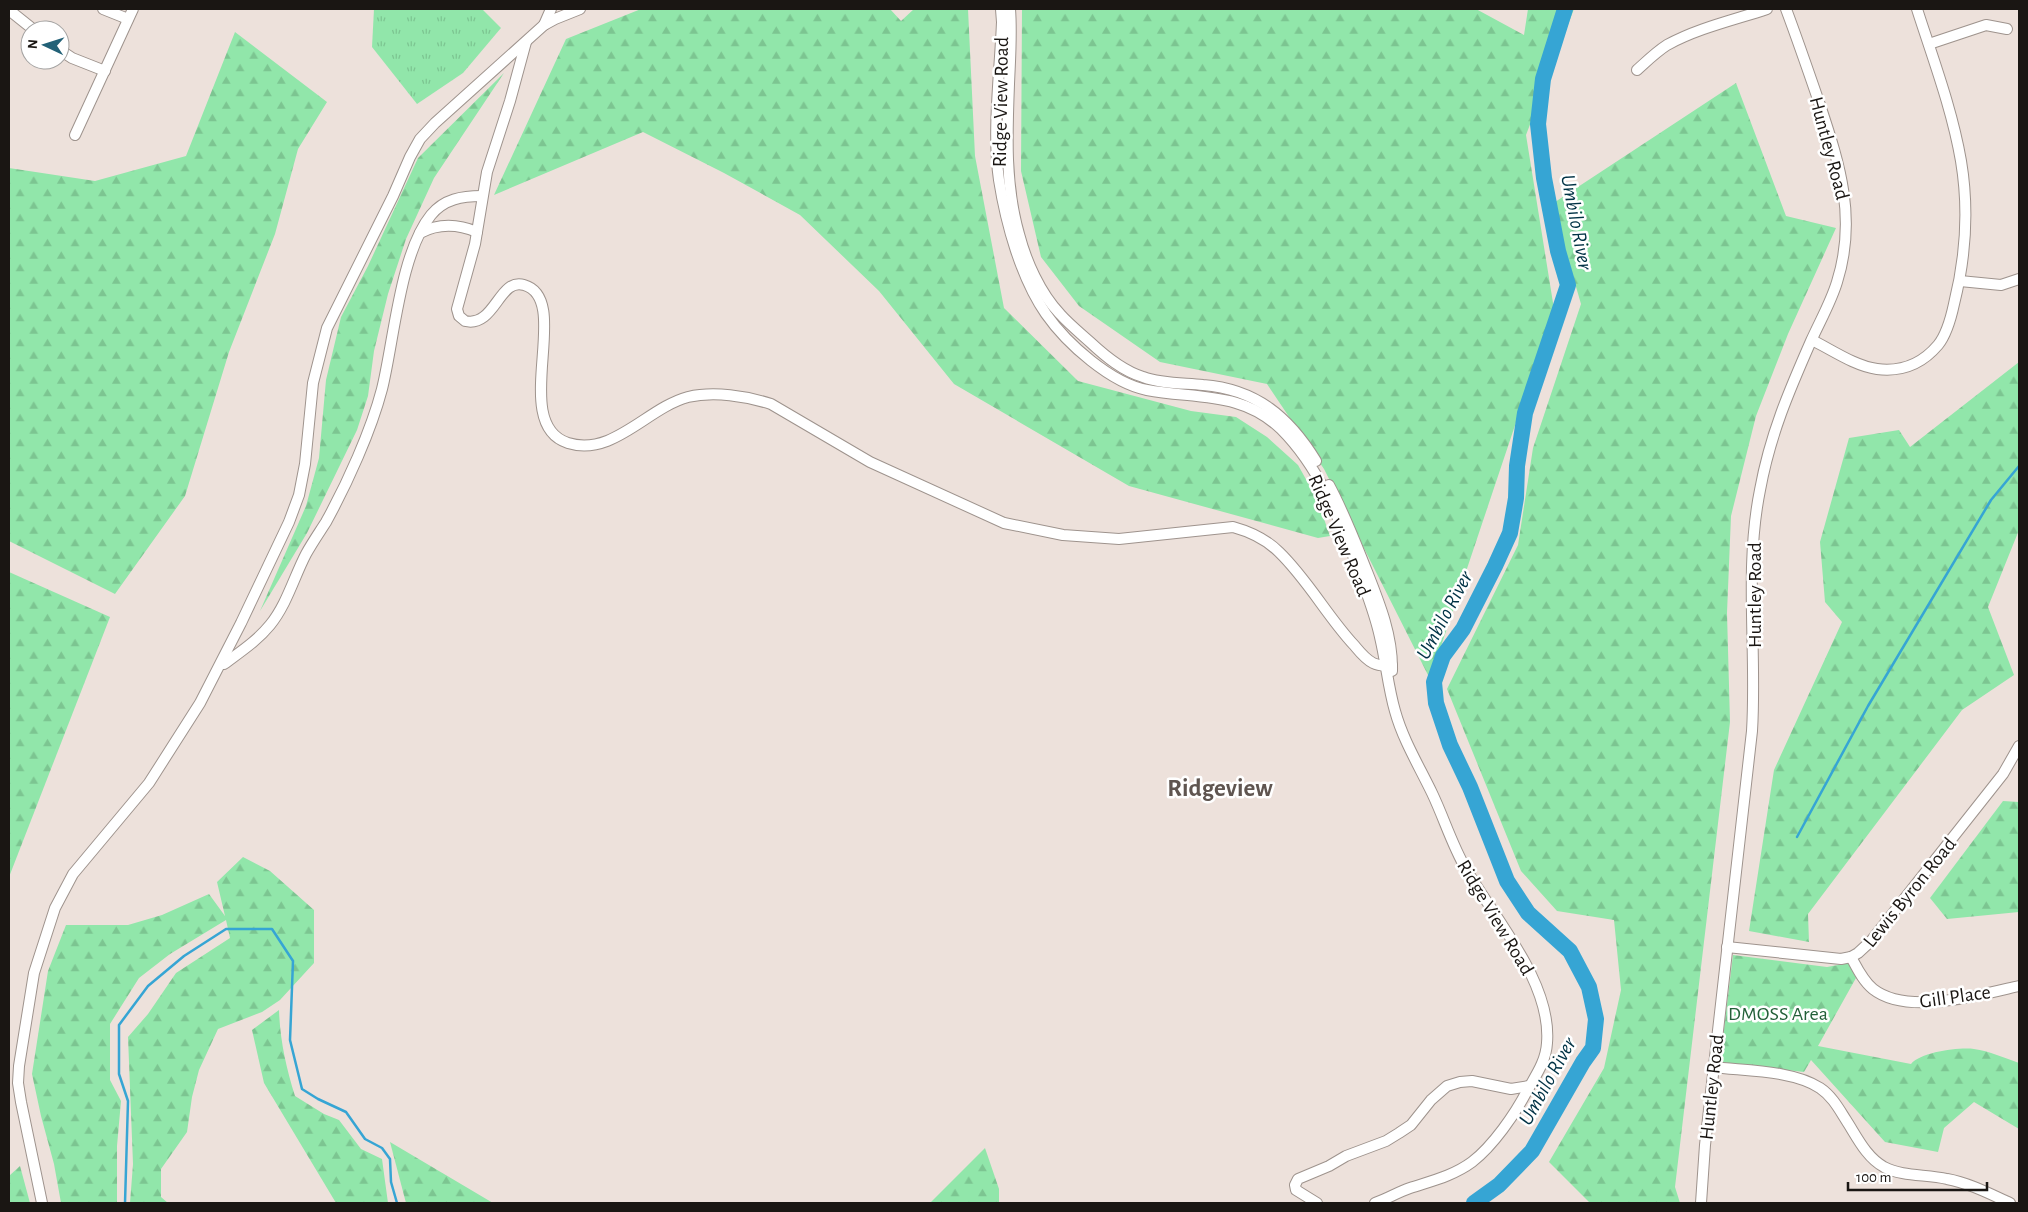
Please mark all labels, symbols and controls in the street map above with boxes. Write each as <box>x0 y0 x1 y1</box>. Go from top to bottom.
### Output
north arrow <box>20 20 70 70</box>
street label: Ridge View Road <box>990 37 1012 167</box>
text: N <box>26 39 40 50</box>
street label: Huntley Road <box>1806 94 1852 202</box>
water label: Umbilo River <box>1557 173 1596 273</box>
street label: Ridge View Road <box>1304 471 1374 599</box>
street label: Huntley Road <box>1745 542 1765 648</box>
water label: Umbilo River <box>1412 567 1477 663</box>
district label: Ridgeview <box>1167 776 1273 801</box>
street label: Lewis Byron Road <box>1860 834 1960 951</box>
street label: Ridge View Road <box>1453 856 1537 979</box>
street label: Gill Place <box>1918 982 1992 1012</box>
park label: DMOSS Area <box>1728 1004 1828 1024</box>
water label: Umbilo River <box>1515 1033 1581 1129</box>
street label: Huntley Road <box>1697 1033 1727 1141</box>
scale bar <box>1848 1160 1987 1192</box>
text: 100 m <box>1856 1170 1891 1185</box>

